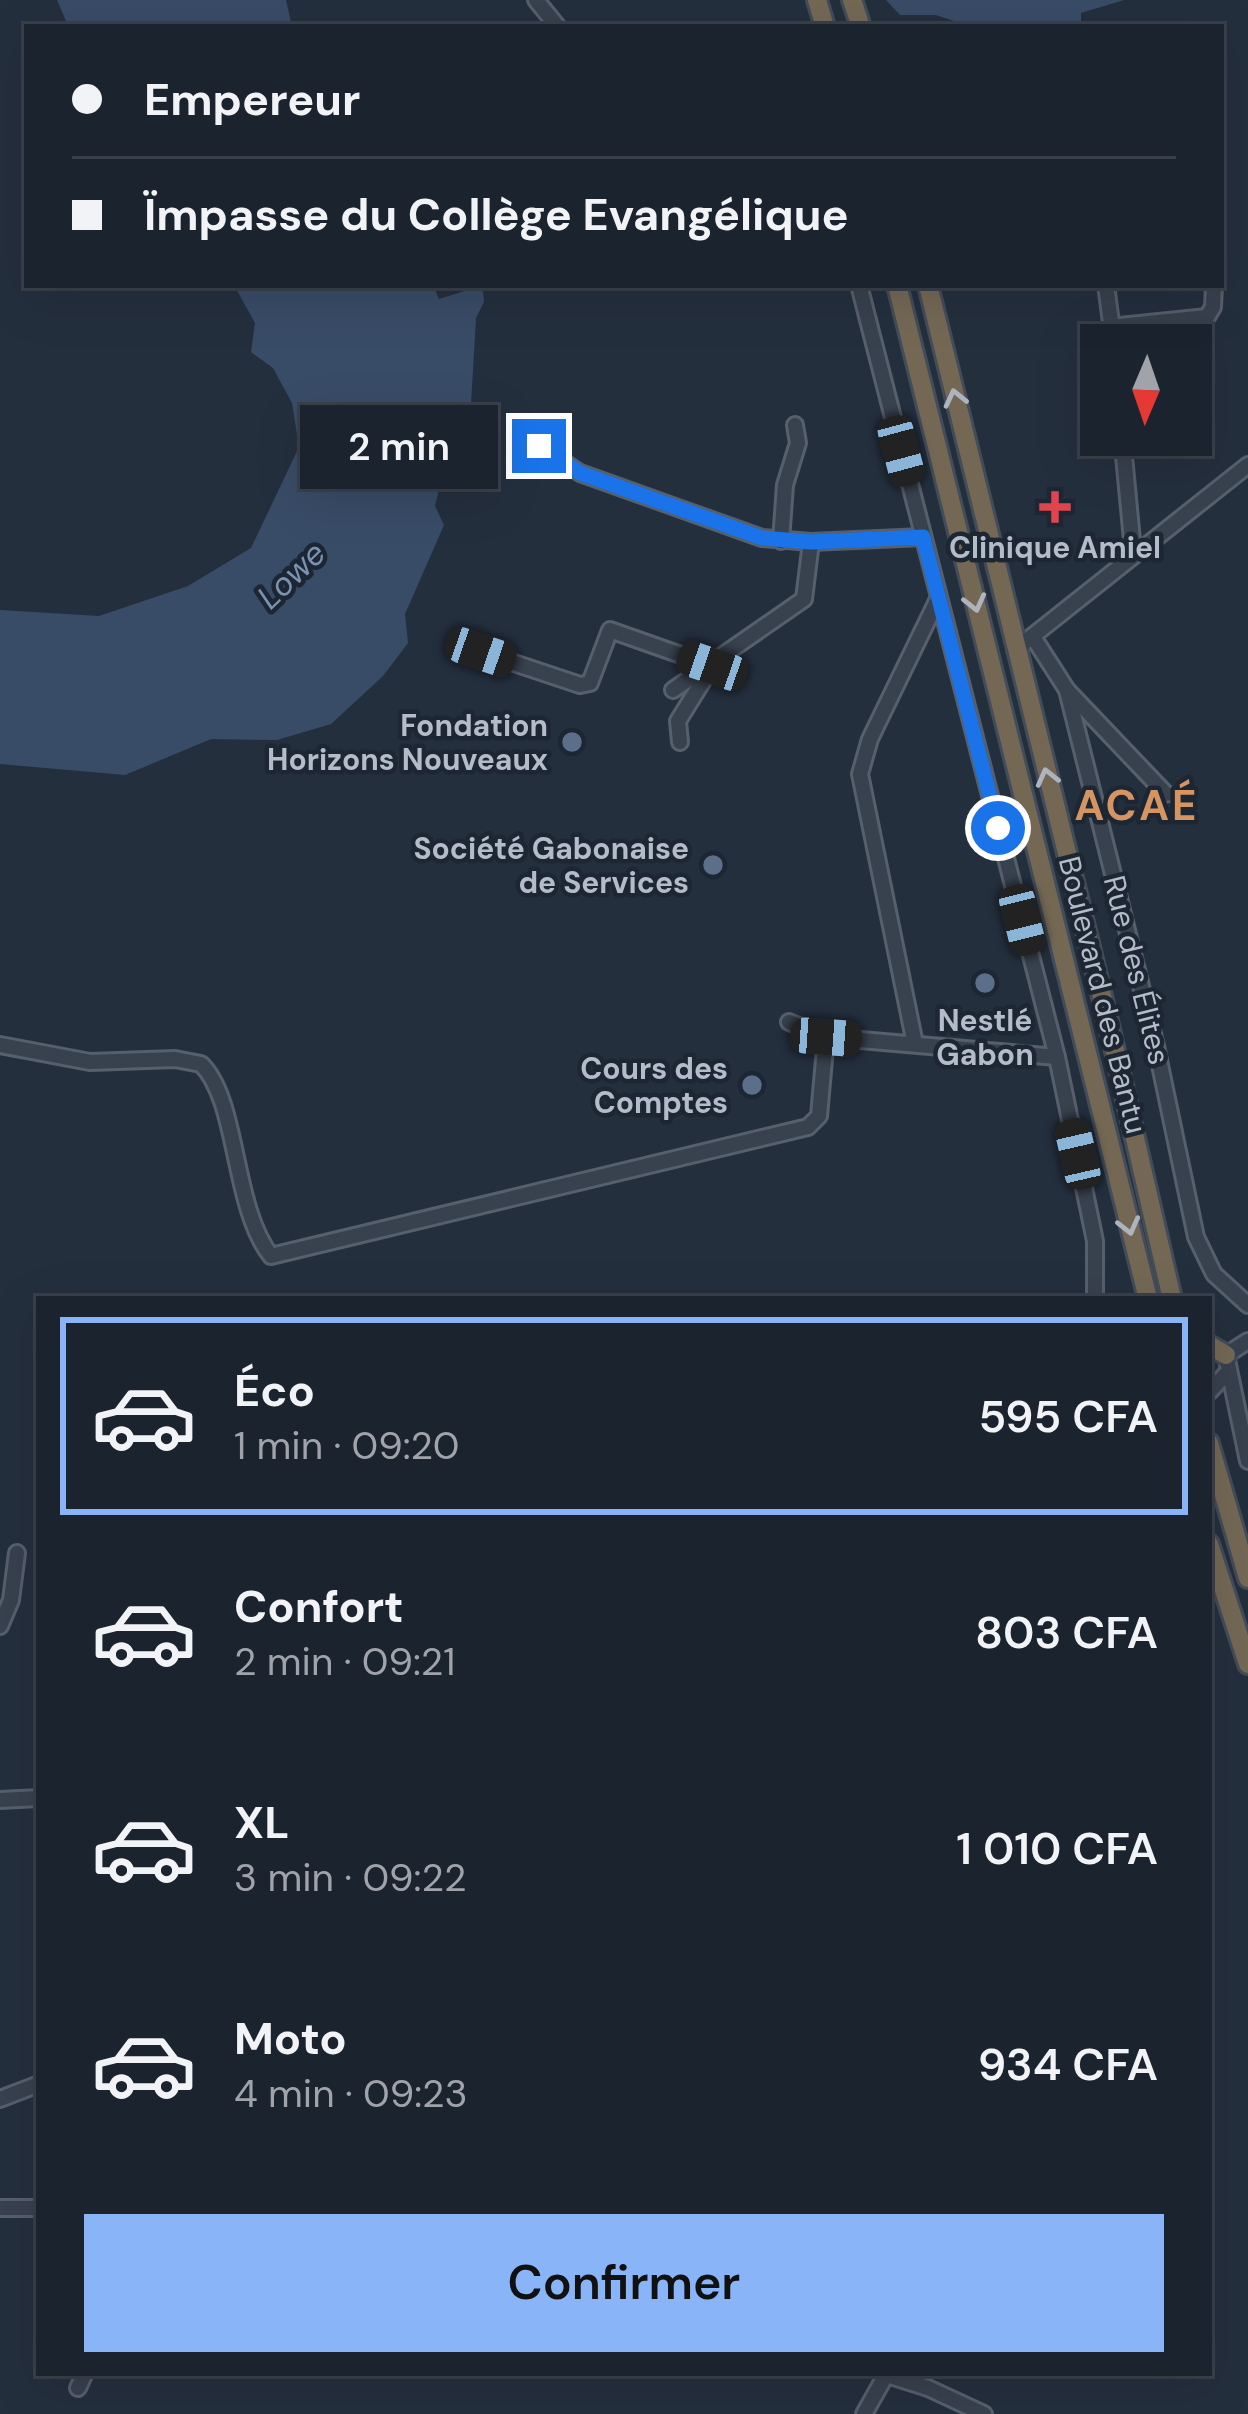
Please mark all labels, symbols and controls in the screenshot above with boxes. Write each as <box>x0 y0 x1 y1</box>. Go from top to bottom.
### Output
text: Empereur <box>144 70 360 129</box>
text: Ïmpasse du Collège Evangélique <box>144 185 849 244</box>
north arrow <box>1080 324 1212 456</box>
map controls <box>1080 324 1212 456</box>
one-way arrow <box>944 388 969 408</box>
callout: 2 min <box>299 404 497 488</box>
car <box>874 412 928 490</box>
route end <box>512 419 566 473</box>
text: 2 min <box>348 421 450 472</box>
marker: Clinique Amiel <box>1039 491 1071 523</box>
place label: Clinique Amiel <box>949 528 1161 567</box>
water label: Lowe <box>247 532 335 618</box>
one-way arrow <box>961 592 986 612</box>
car <box>441 623 521 681</box>
car <box>672 637 752 695</box>
place label: Fondation Horizons Nouveaux <box>267 706 548 779</box>
marker: Fondation Horizons Nouveaux <box>559 729 585 755</box>
one-way arrow <box>1036 767 1061 787</box>
district label: ACAÉ <box>1074 778 1200 833</box>
route start <box>971 801 1025 855</box>
place label: Société Gabonaise de Services <box>413 829 689 902</box>
marker: Société Gabonaise de Services <box>700 852 726 878</box>
street label: Boulevard des Bantu <box>1050 852 1156 1138</box>
street label: Rue des Élites <box>1095 872 1179 1068</box>
car <box>996 881 1048 959</box>
marker: Nestlé Gabon <box>972 970 998 996</box>
place label: Nestlé Gabon <box>936 1001 1034 1074</box>
car <box>789 1017 863 1057</box>
place label: Cours des Comptes <box>580 1049 728 1122</box>
marker: Cours des Comptes <box>739 1072 765 1098</box>
car <box>1052 1115 1104 1193</box>
one-way arrow <box>1115 1215 1140 1235</box>
text: Éco <box>234 1361 315 1420</box>
icon: car <box>90 1362 198 1470</box>
text: 595 CFA <box>978 1387 1158 1446</box>
text: 1 min · 09:20 <box>234 1420 459 1471</box>
text: Confort <box>234 1577 404 1636</box>
icon: car <box>90 1578 198 1686</box>
text: 803 CFA <box>975 1603 1158 1662</box>
text: 2 min · 09:21 <box>234 1636 455 1687</box>
text: XL <box>234 1793 289 1852</box>
icon: car <box>90 1794 198 1902</box>
text: 1 010 CFA <box>956 1819 1158 1878</box>
text: 3 min · 09:22 <box>234 1852 466 1903</box>
text: Moto <box>234 2009 347 2068</box>
icon: car <box>90 2010 198 2118</box>
text: 934 CFA <box>978 2035 1158 2094</box>
text: 4 min · 09:23 <box>234 2068 468 2119</box>
button: Confirmer <box>84 2214 1164 2352</box>

